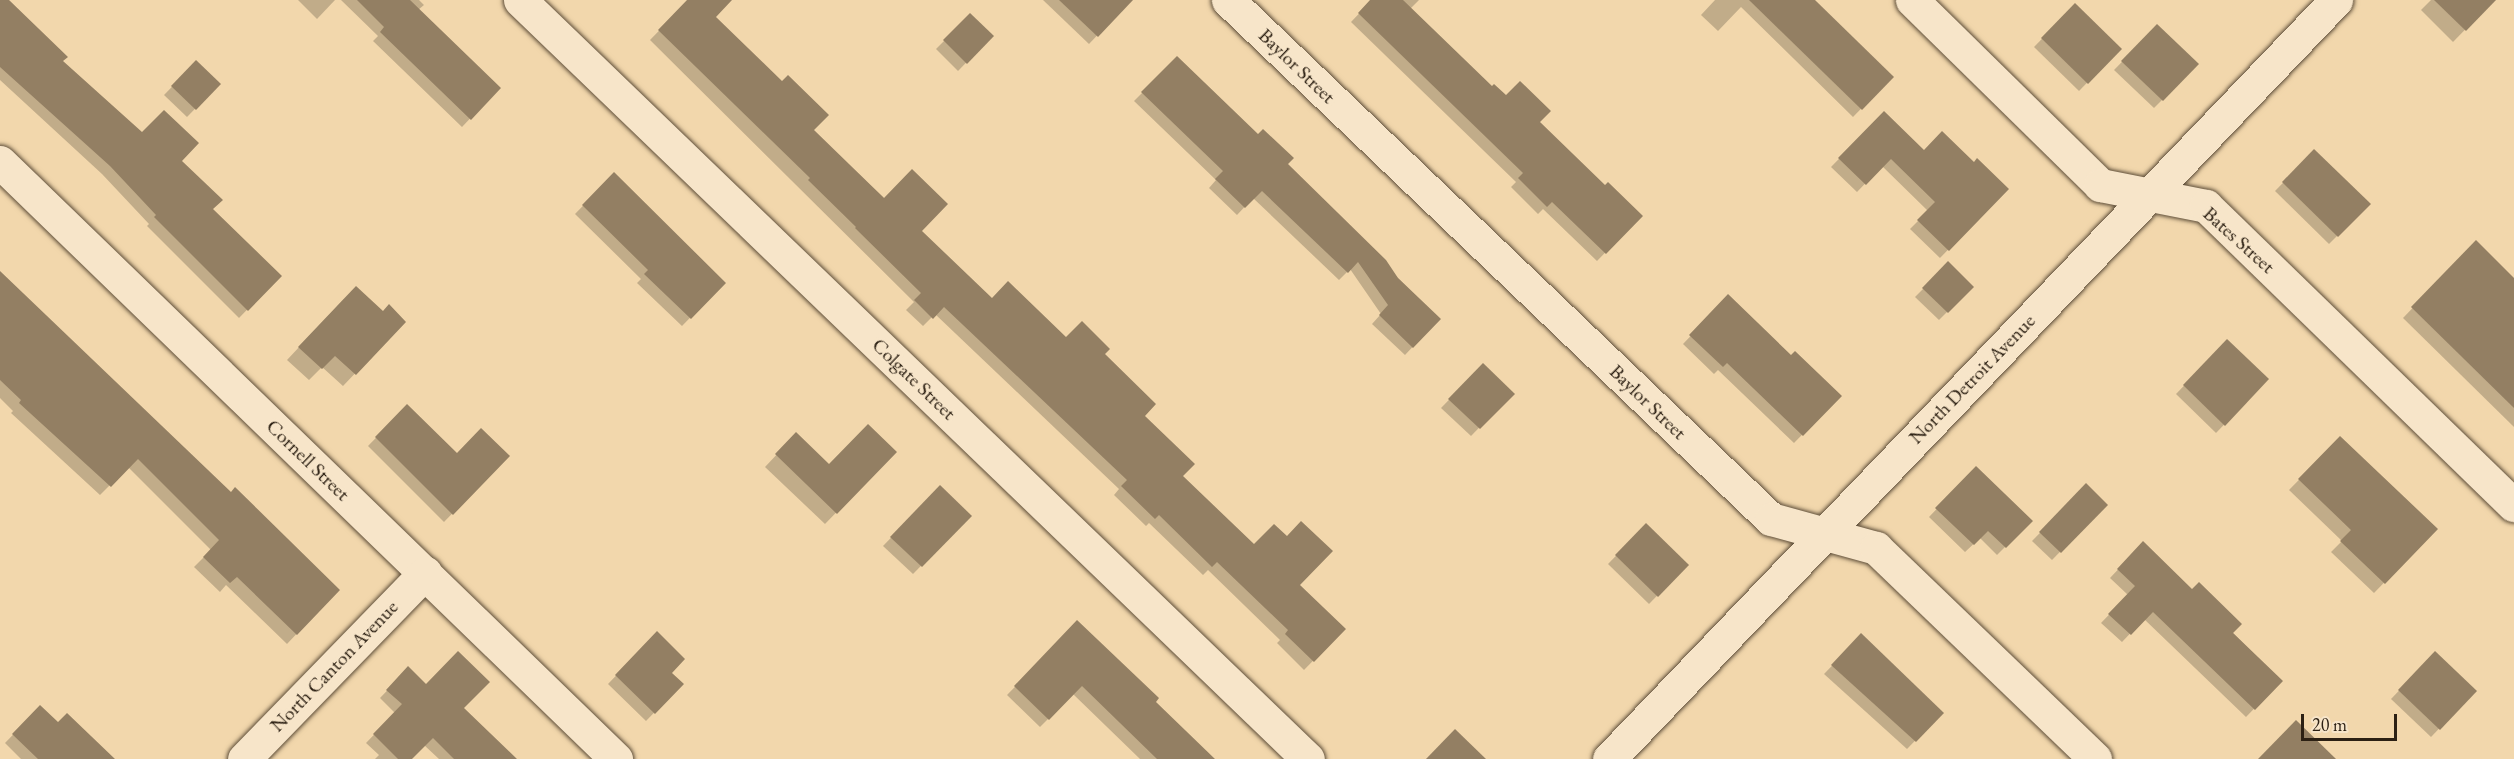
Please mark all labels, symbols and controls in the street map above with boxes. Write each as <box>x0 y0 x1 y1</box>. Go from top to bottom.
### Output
street label: Baylor Street <box>1254 23 1340 109</box>
street label: Bates Street <box>2198 202 2280 278</box>
street label: North Detroit Avenue <box>1904 309 2040 449</box>
street label: Colgate Street <box>867 333 961 425</box>
street label: Baylor Street <box>1605 359 1691 445</box>
street label: Cornell Street <box>261 414 355 506</box>
street label: North Canton Avenue <box>265 595 403 737</box>
scale bar <box>2304 702 2400 740</box>
text: 20 m <box>2312 713 2347 736</box>

